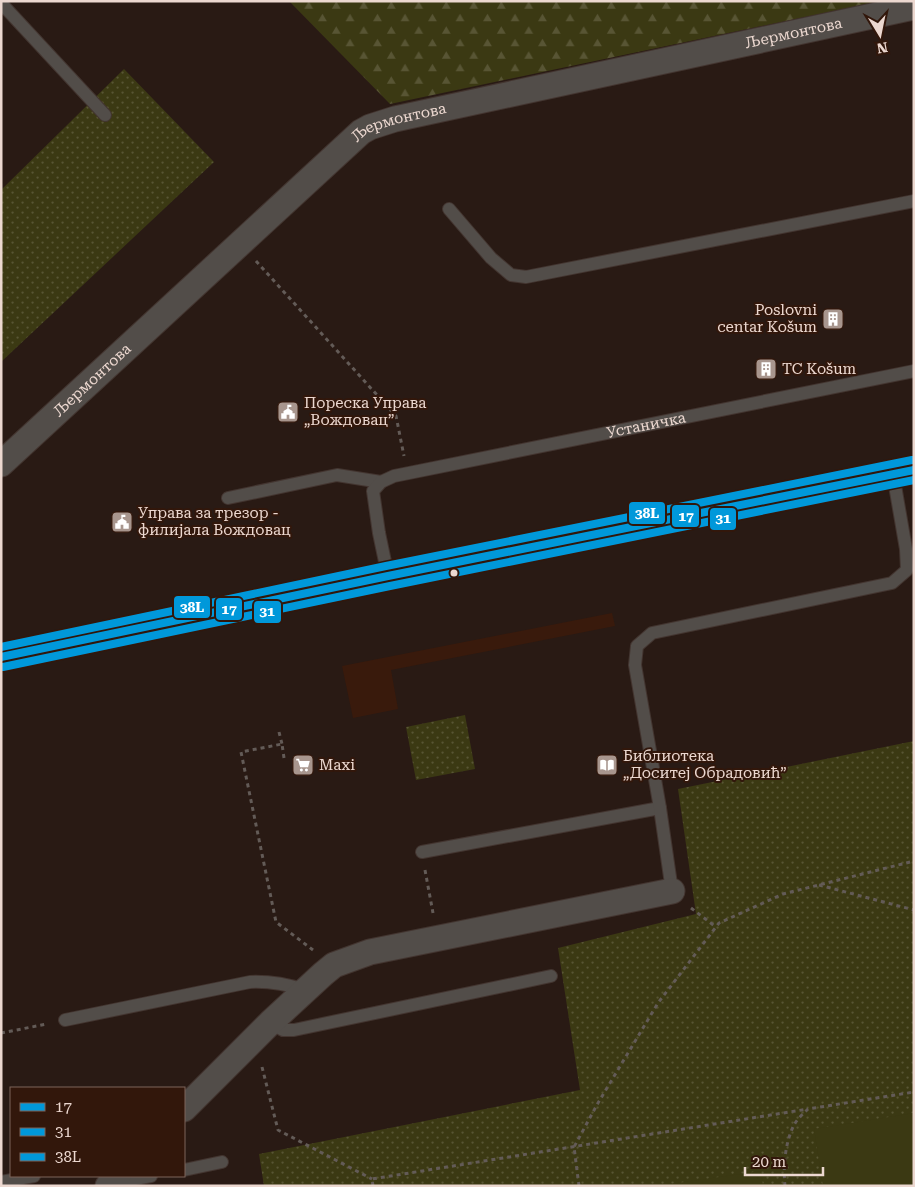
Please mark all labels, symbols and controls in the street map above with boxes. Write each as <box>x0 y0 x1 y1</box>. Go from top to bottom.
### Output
north arrow <box>855 10 905 60</box>
street label: Љермонтова <box>743 14 844 52</box>
text: N <box>875 39 889 57</box>
street label: Љермонтова <box>347 99 448 146</box>
place label: Poslovni centar Košum <box>717 301 817 336</box>
building icon: Poslovni centar Košum <box>821 307 845 331</box>
street label: Љермонтова <box>50 340 135 420</box>
building icon: TC Košum <box>754 357 778 381</box>
place label: TC Košum <box>782 360 857 378</box>
place label: Пореска Управа „Вождовац” <box>304 394 426 429</box>
public building icon: Пореска Управа „Вождовац” <box>276 400 300 424</box>
street label: Устаничка <box>605 408 687 442</box>
line badge: 38L <box>628 501 666 525</box>
place label: Управа за трезор - филијала Вождовац <box>138 504 291 539</box>
line badge: 17 <box>671 504 700 528</box>
text: 38L <box>635 505 659 521</box>
line badge: 31 <box>709 507 737 531</box>
text: 17 <box>678 508 694 524</box>
public building icon: Управа за трезор - филијала Вождовац <box>110 510 134 534</box>
text: 31 <box>715 510 731 526</box>
unlabelled marker <box>449 568 459 578</box>
line badge: 38L <box>173 595 211 619</box>
line badge: 17 <box>215 597 243 621</box>
text: 38L <box>180 599 204 615</box>
line badge: 31 <box>253 600 282 624</box>
text: 17 <box>221 601 237 617</box>
text: 31 <box>259 603 275 619</box>
place label: Библиотека „Доситеј Обрадовић” <box>623 747 787 782</box>
supermarket icon: Maxi <box>291 753 315 777</box>
library icon: Библиотека „Доситеј Обрадовић” <box>595 753 619 777</box>
place label: Maxi <box>319 756 355 774</box>
legend <box>10 1087 185 1177</box>
text: 17 <box>55 1098 72 1116</box>
text: 31 <box>55 1123 72 1141</box>
scale bar <box>745 1144 822 1176</box>
text: 38L <box>55 1148 81 1166</box>
text: 20 m <box>752 1153 787 1171</box>

